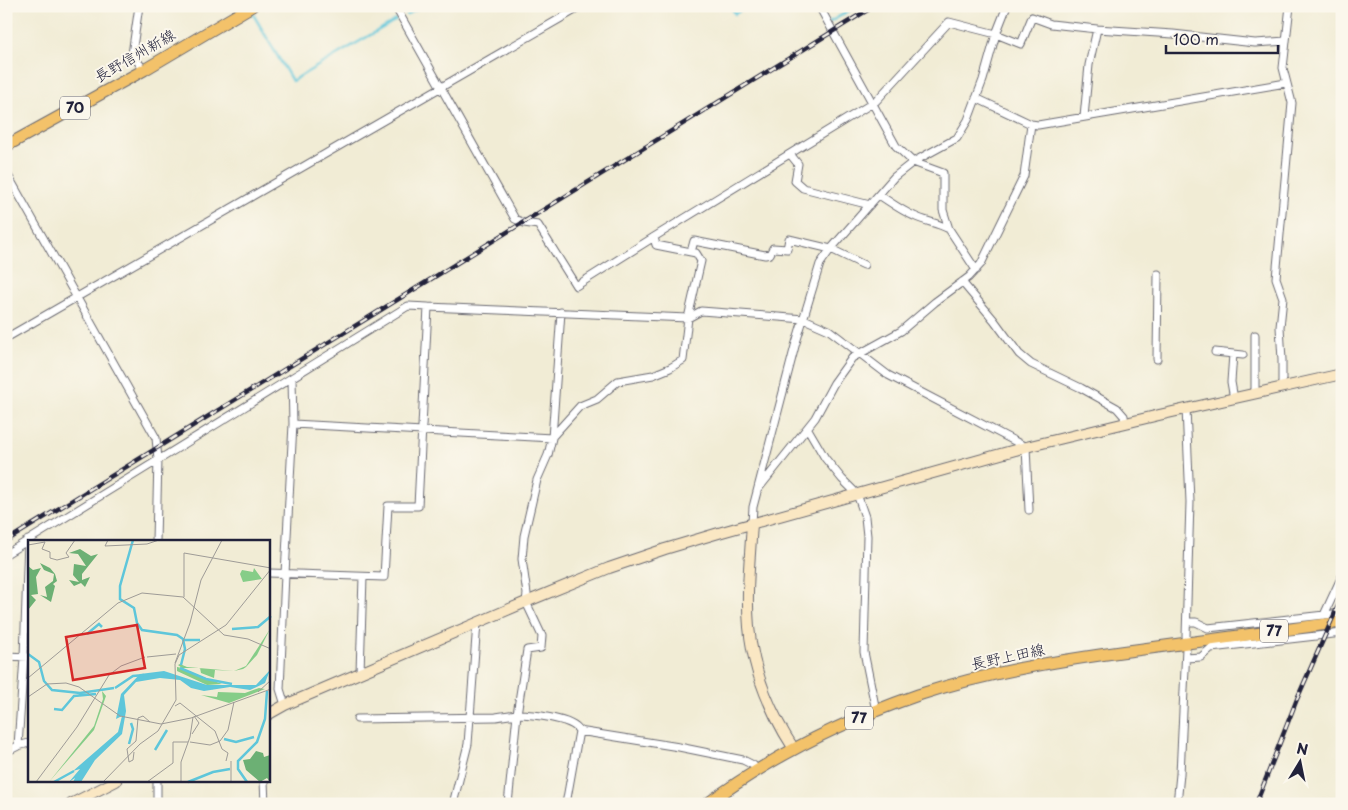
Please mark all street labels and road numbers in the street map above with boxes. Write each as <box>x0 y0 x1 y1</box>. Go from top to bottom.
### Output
street label: 長野信州新線 <box>90 22 179 87</box>
road number: 70 <box>60 96 90 120</box>
road number: 77 <box>1260 620 1288 642</box>
street label: 長野上田線 <box>969 636 1047 675</box>
road number: 77 <box>845 706 873 730</box>

